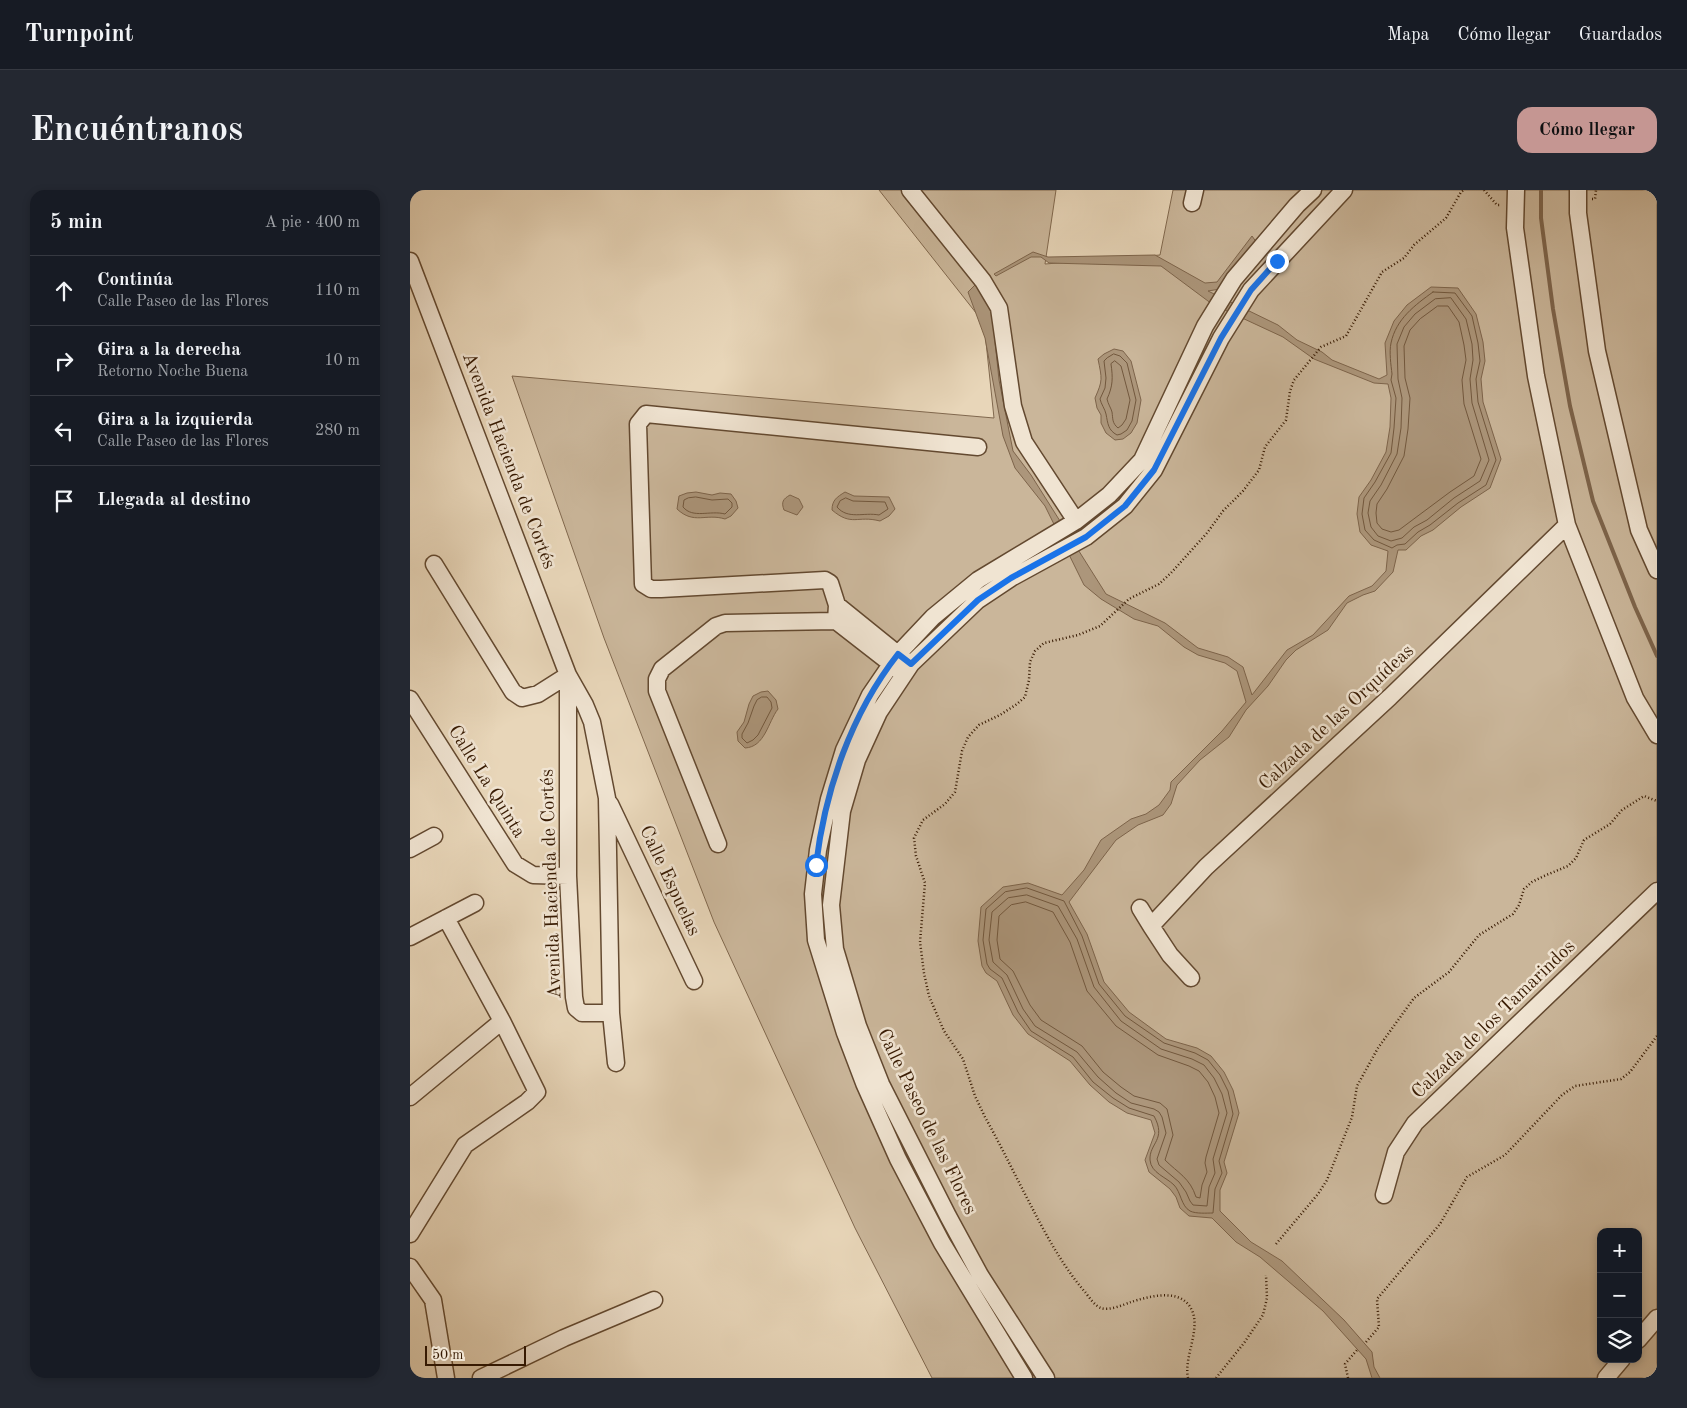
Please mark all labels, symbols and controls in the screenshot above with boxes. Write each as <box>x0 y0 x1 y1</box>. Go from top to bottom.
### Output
text: Turnpoint <box>25 23 133 47</box>
text: Mapa <box>1387 26 1429 44</box>
text: Cómo llegar <box>1457 26 1551 44</box>
text: Guardados <box>1579 26 1662 44</box>
button: Cómo llegar <box>1517 107 1657 153</box>
text: Encuéntranos <box>30 113 243 148</box>
text: 5 min <box>50 212 103 233</box>
text: A pie · 400 m <box>265 215 360 231</box>
route end <box>1266 250 1289 273</box>
text: Continúa <box>97 271 173 290</box>
icon: ahead <box>50 277 78 305</box>
text: 110 m <box>315 283 360 299</box>
text: Calle Paseo de las Flores <box>97 294 269 310</box>
text: Gira a la derecha <box>97 341 241 360</box>
icon: right <box>50 347 78 375</box>
street label: Avenida Hacienda de Cortés <box>458 350 558 572</box>
text: 10 m <box>324 353 360 369</box>
text: Retorno Noche Buena <box>97 364 248 380</box>
text: Gira a la izquierda <box>97 411 253 430</box>
icon: left <box>50 417 78 445</box>
text: 280 m <box>315 423 360 439</box>
text: Calle Paseo de las Flores <box>97 434 269 450</box>
icon: arrive <box>50 487 78 515</box>
text: Llegada al destino <box>97 491 251 510</box>
street label: Calzada de las Orquídeas <box>1256 642 1418 794</box>
street label: Calle La Quinta <box>444 722 528 842</box>
street label: Avenida Hacienda de Cortés <box>538 769 566 999</box>
street label: Calle Espuelas <box>635 823 703 939</box>
route start <box>805 854 828 877</box>
street label: Calzada de los Tamarindos <box>1409 937 1579 1103</box>
street label: Calle Paseo de las Flores <box>873 1026 979 1218</box>
map controls <box>1597 1228 1642 1363</box>
button: + <box>1597 1228 1642 1273</box>
button: − <box>1597 1273 1642 1318</box>
button: layers <box>1597 1318 1642 1363</box>
scale bar <box>425 1343 526 1366</box>
text: 50 m <box>432 1348 463 1362</box>

